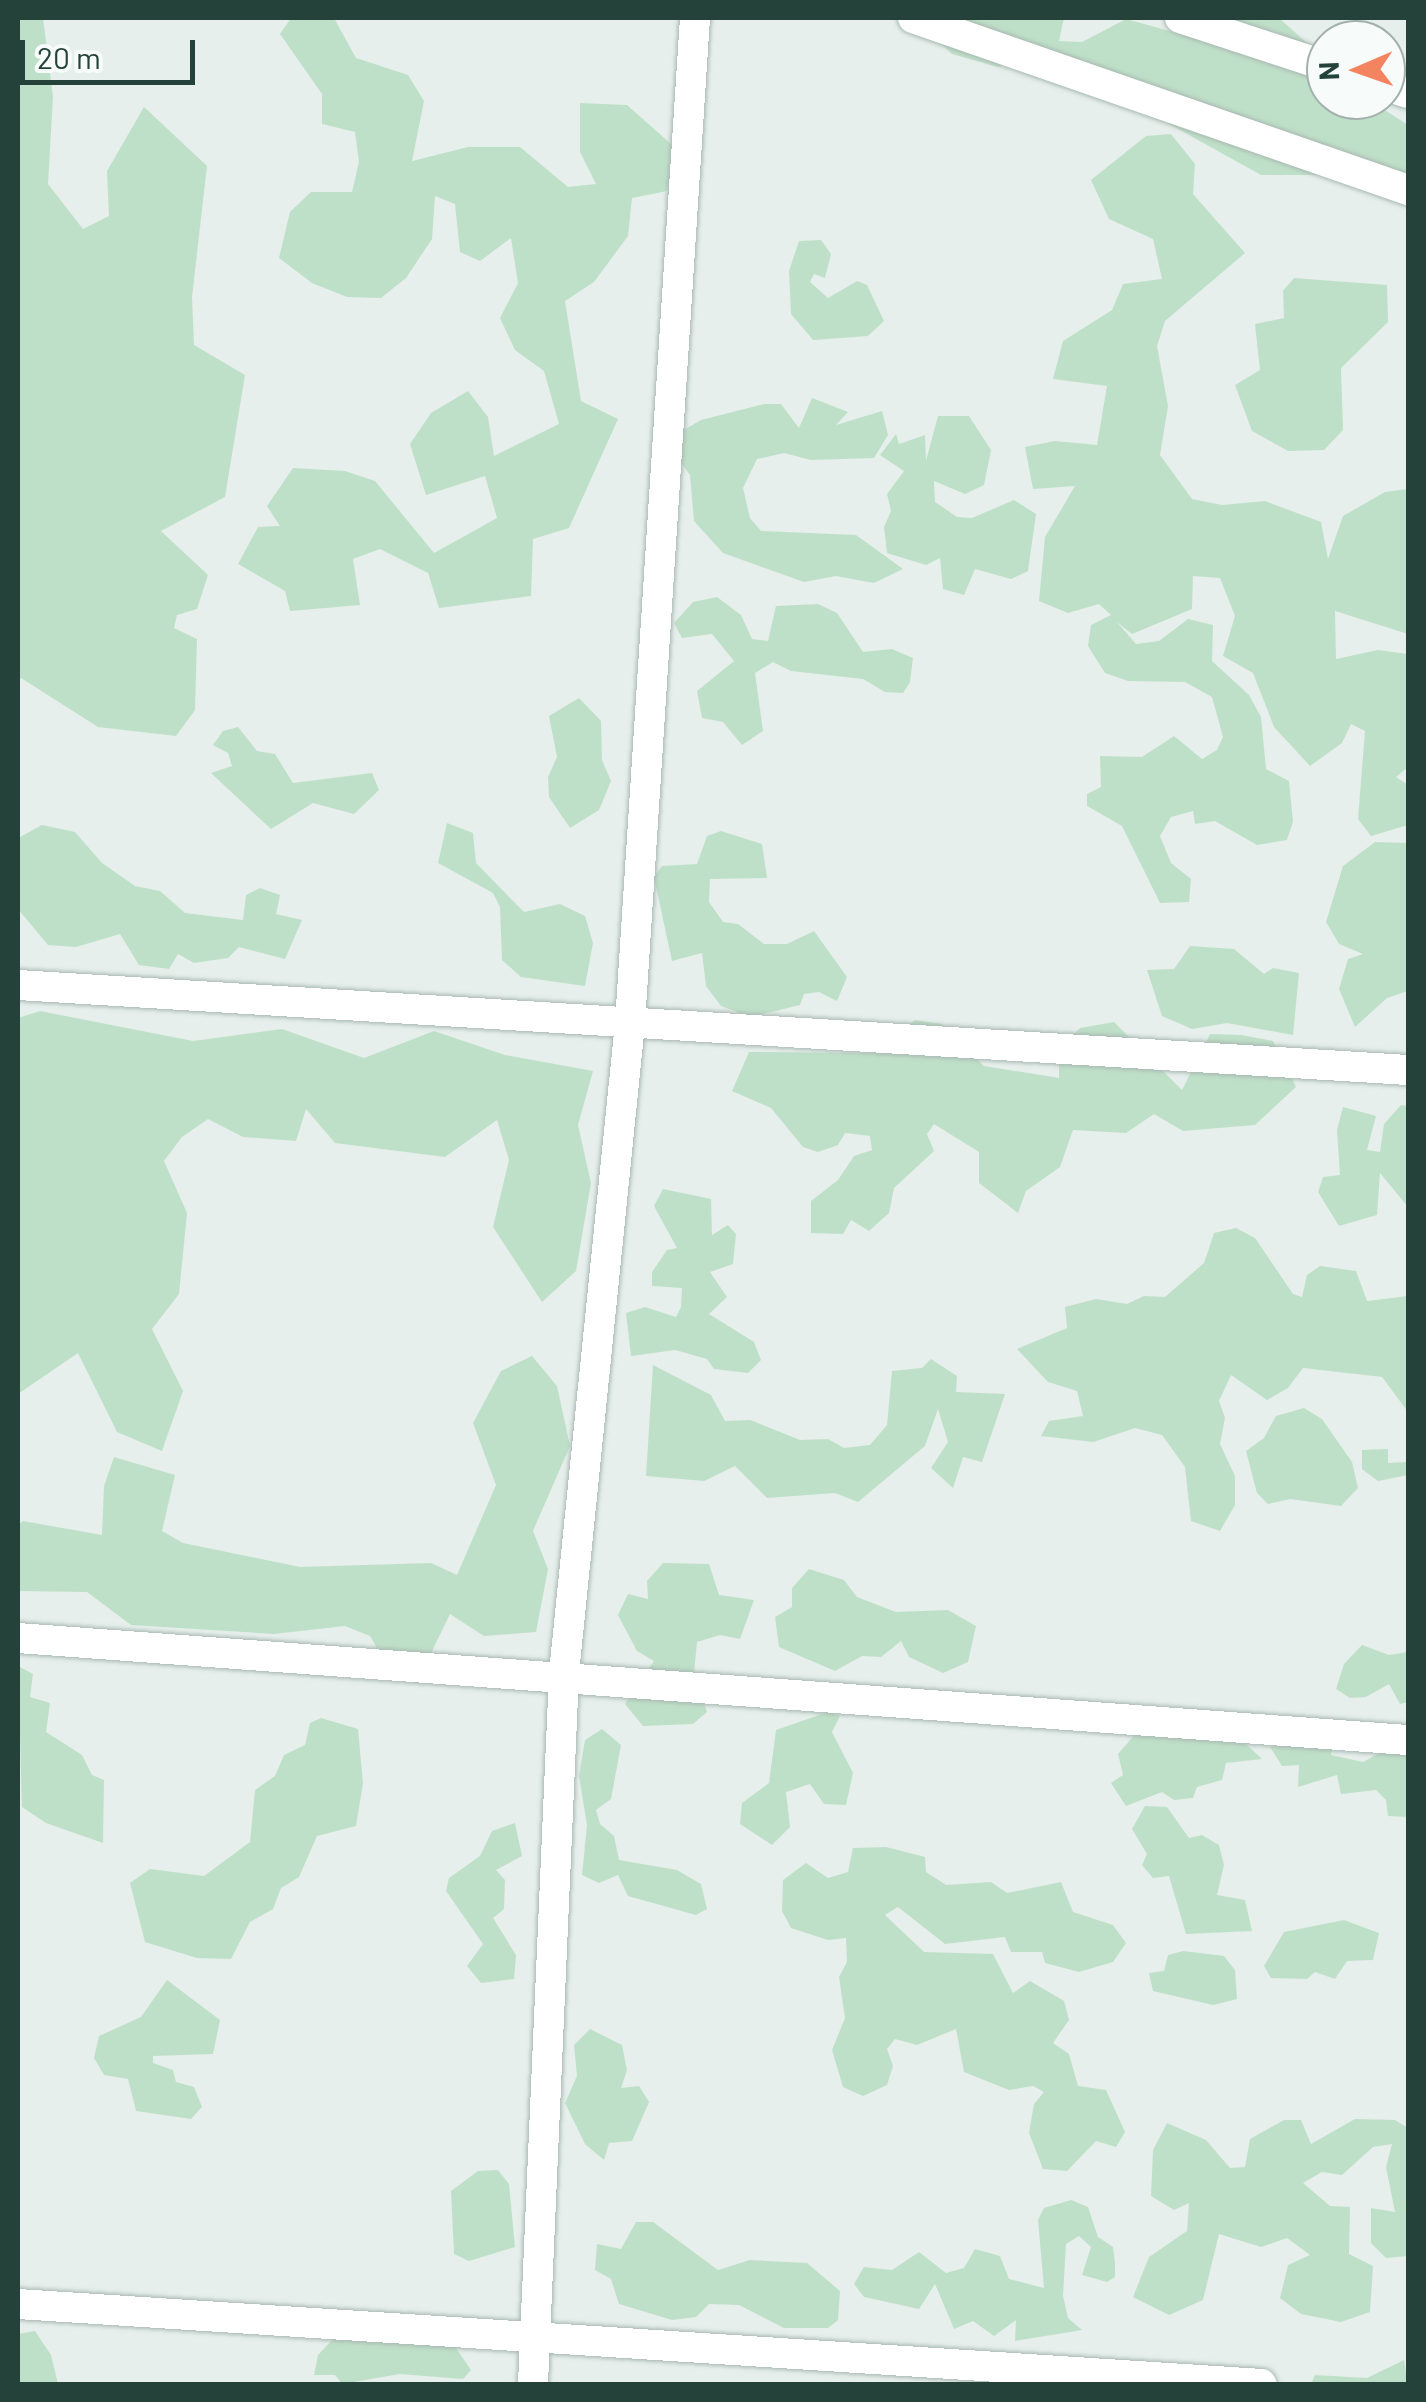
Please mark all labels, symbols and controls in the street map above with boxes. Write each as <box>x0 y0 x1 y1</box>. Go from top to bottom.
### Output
scale bar <box>25 20 200 82</box>
north arrow <box>1306 20 1406 120</box>
text: 20 m <box>37 39 101 75</box>
text: N <box>1311 61 1345 81</box>

